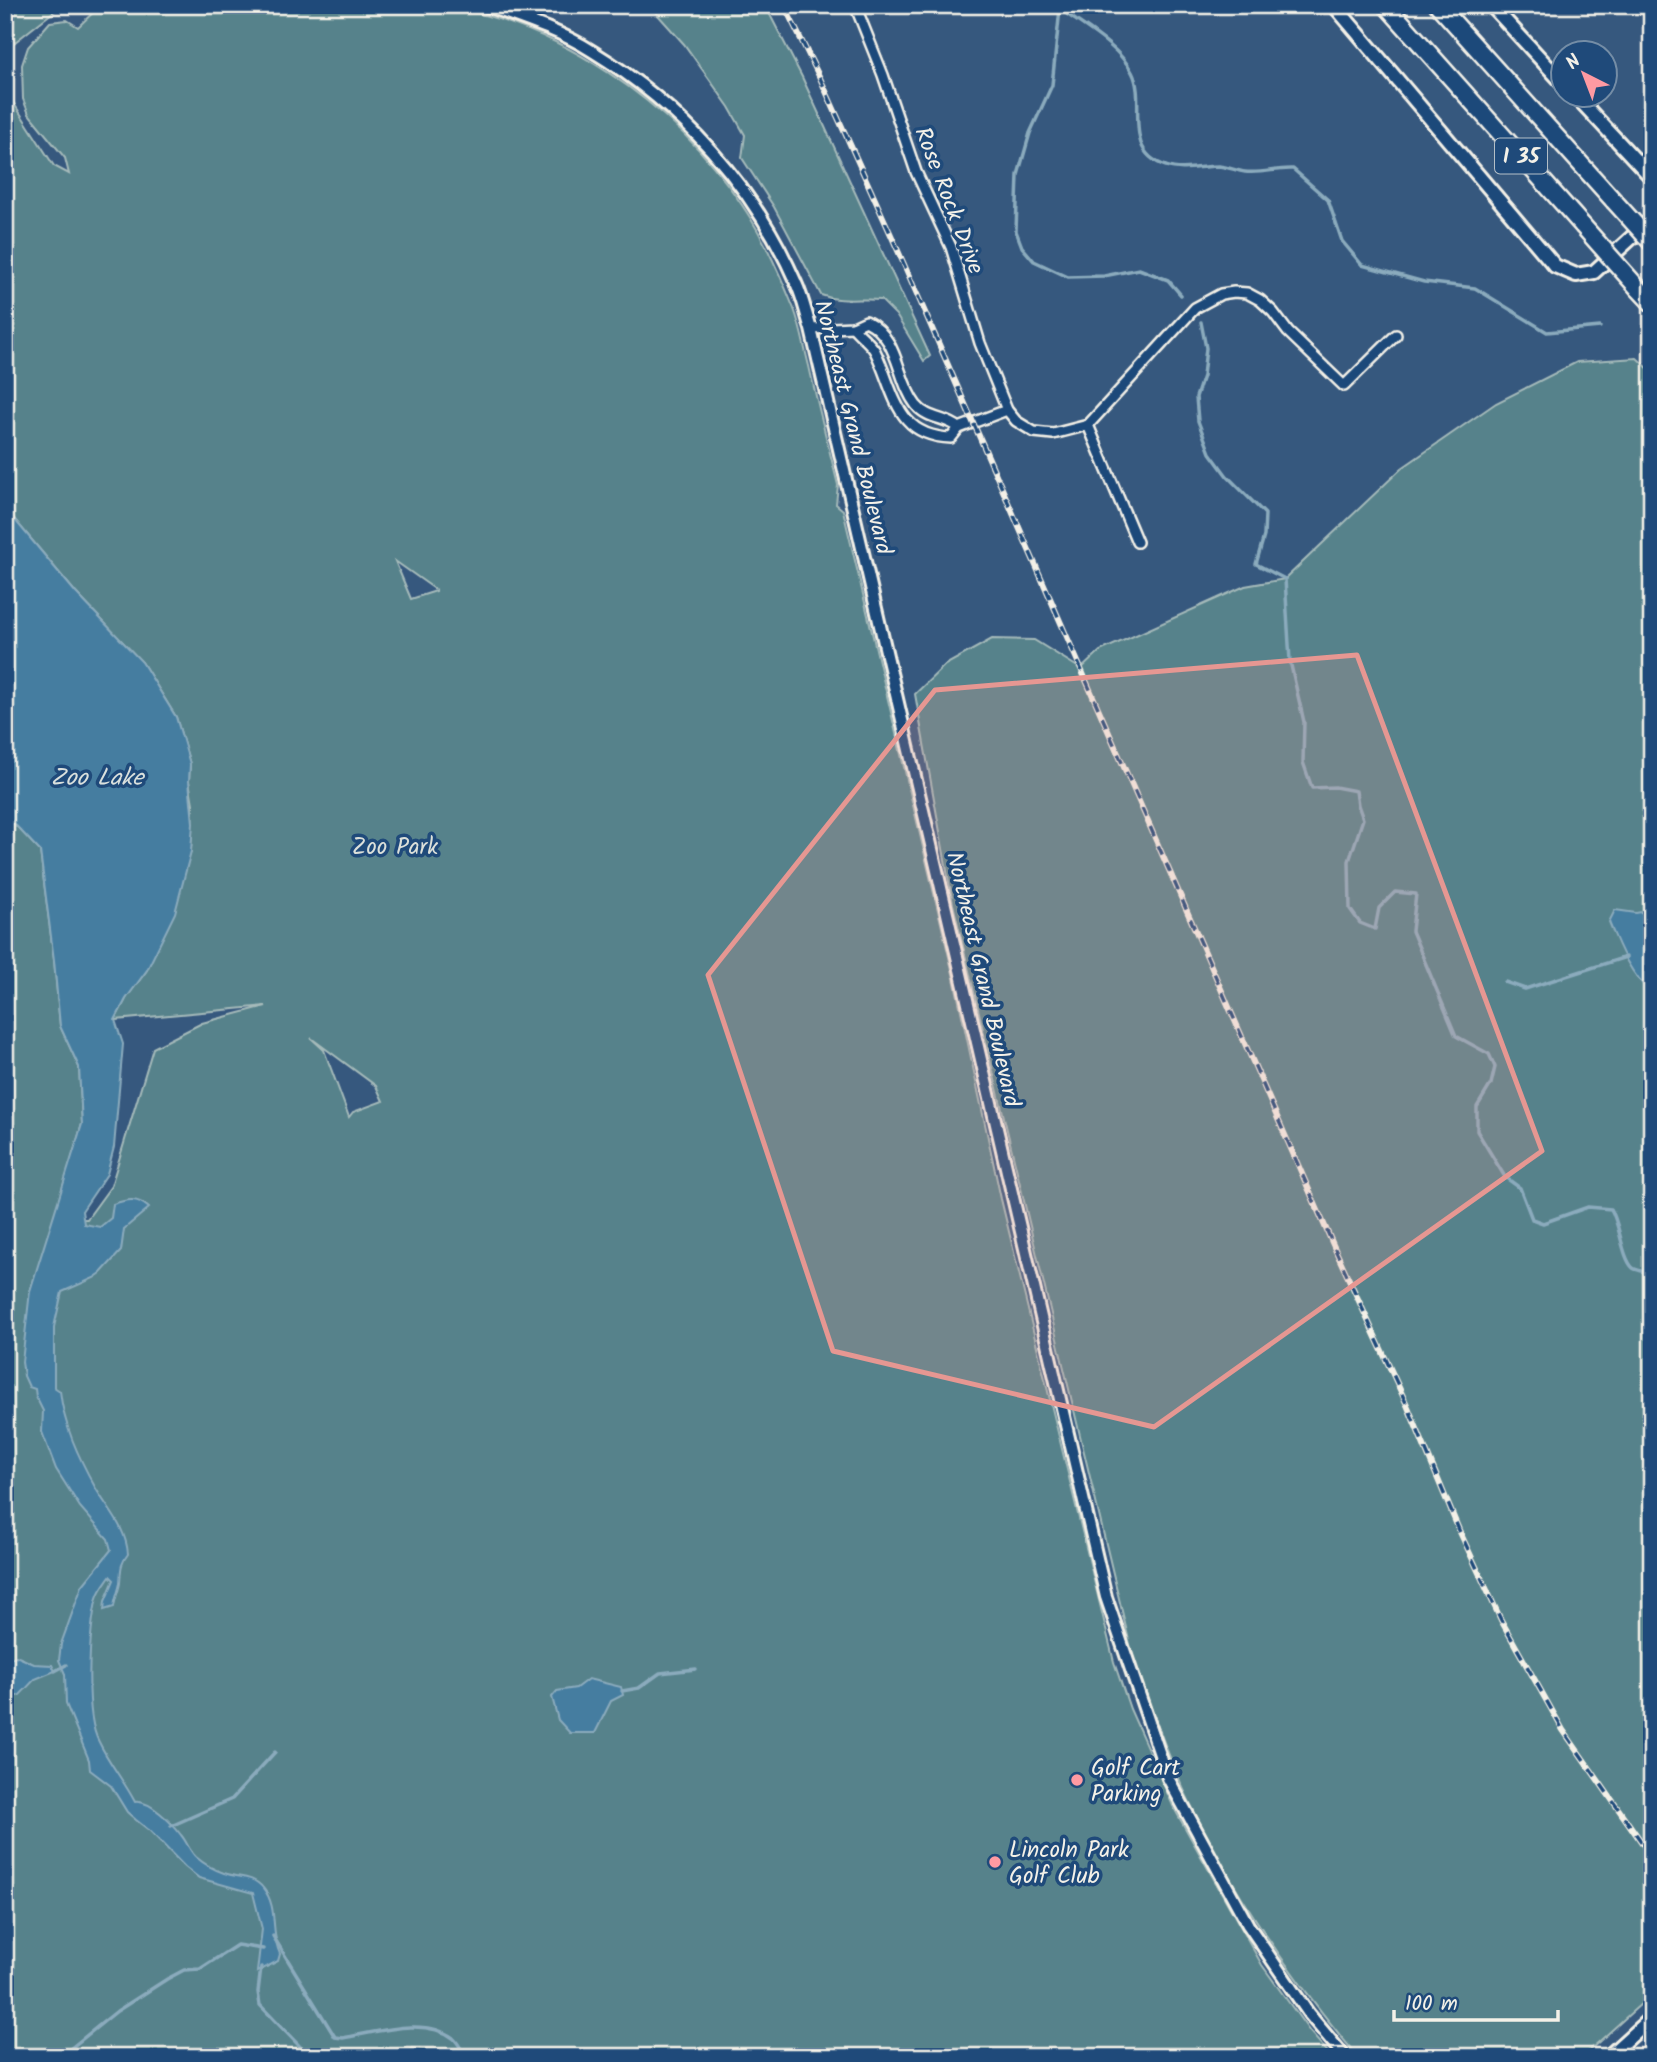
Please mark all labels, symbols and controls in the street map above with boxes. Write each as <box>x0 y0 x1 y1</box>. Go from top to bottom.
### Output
north arrow <box>1548 38 1618 108</box>
text: N <box>1559 48 1588 78</box>
street label: Rose Rock Drive <box>904 122 993 280</box>
road number: I 35 <box>1495 138 1547 174</box>
street label: Northeast Grand Boulevard <box>803 296 901 559</box>
water label: Zoo Lake <box>51 759 146 798</box>
park label: Zoo Park <box>352 830 438 866</box>
street label: Northeast Grand Boulevard <box>935 848 1029 1111</box>
place label: Golf Cart Parking <box>1091 1751 1181 1813</box>
marker: Golf Cart Parking <box>1069 1772 1085 1788</box>
place label: Lincoln Park Golf Club <box>1009 1833 1129 1895</box>
marker: Lincoln Park Golf Club <box>987 1854 1003 1870</box>
scale bar <box>1394 1978 1559 2022</box>
text: 100 m <box>1405 1988 1458 2021</box>

